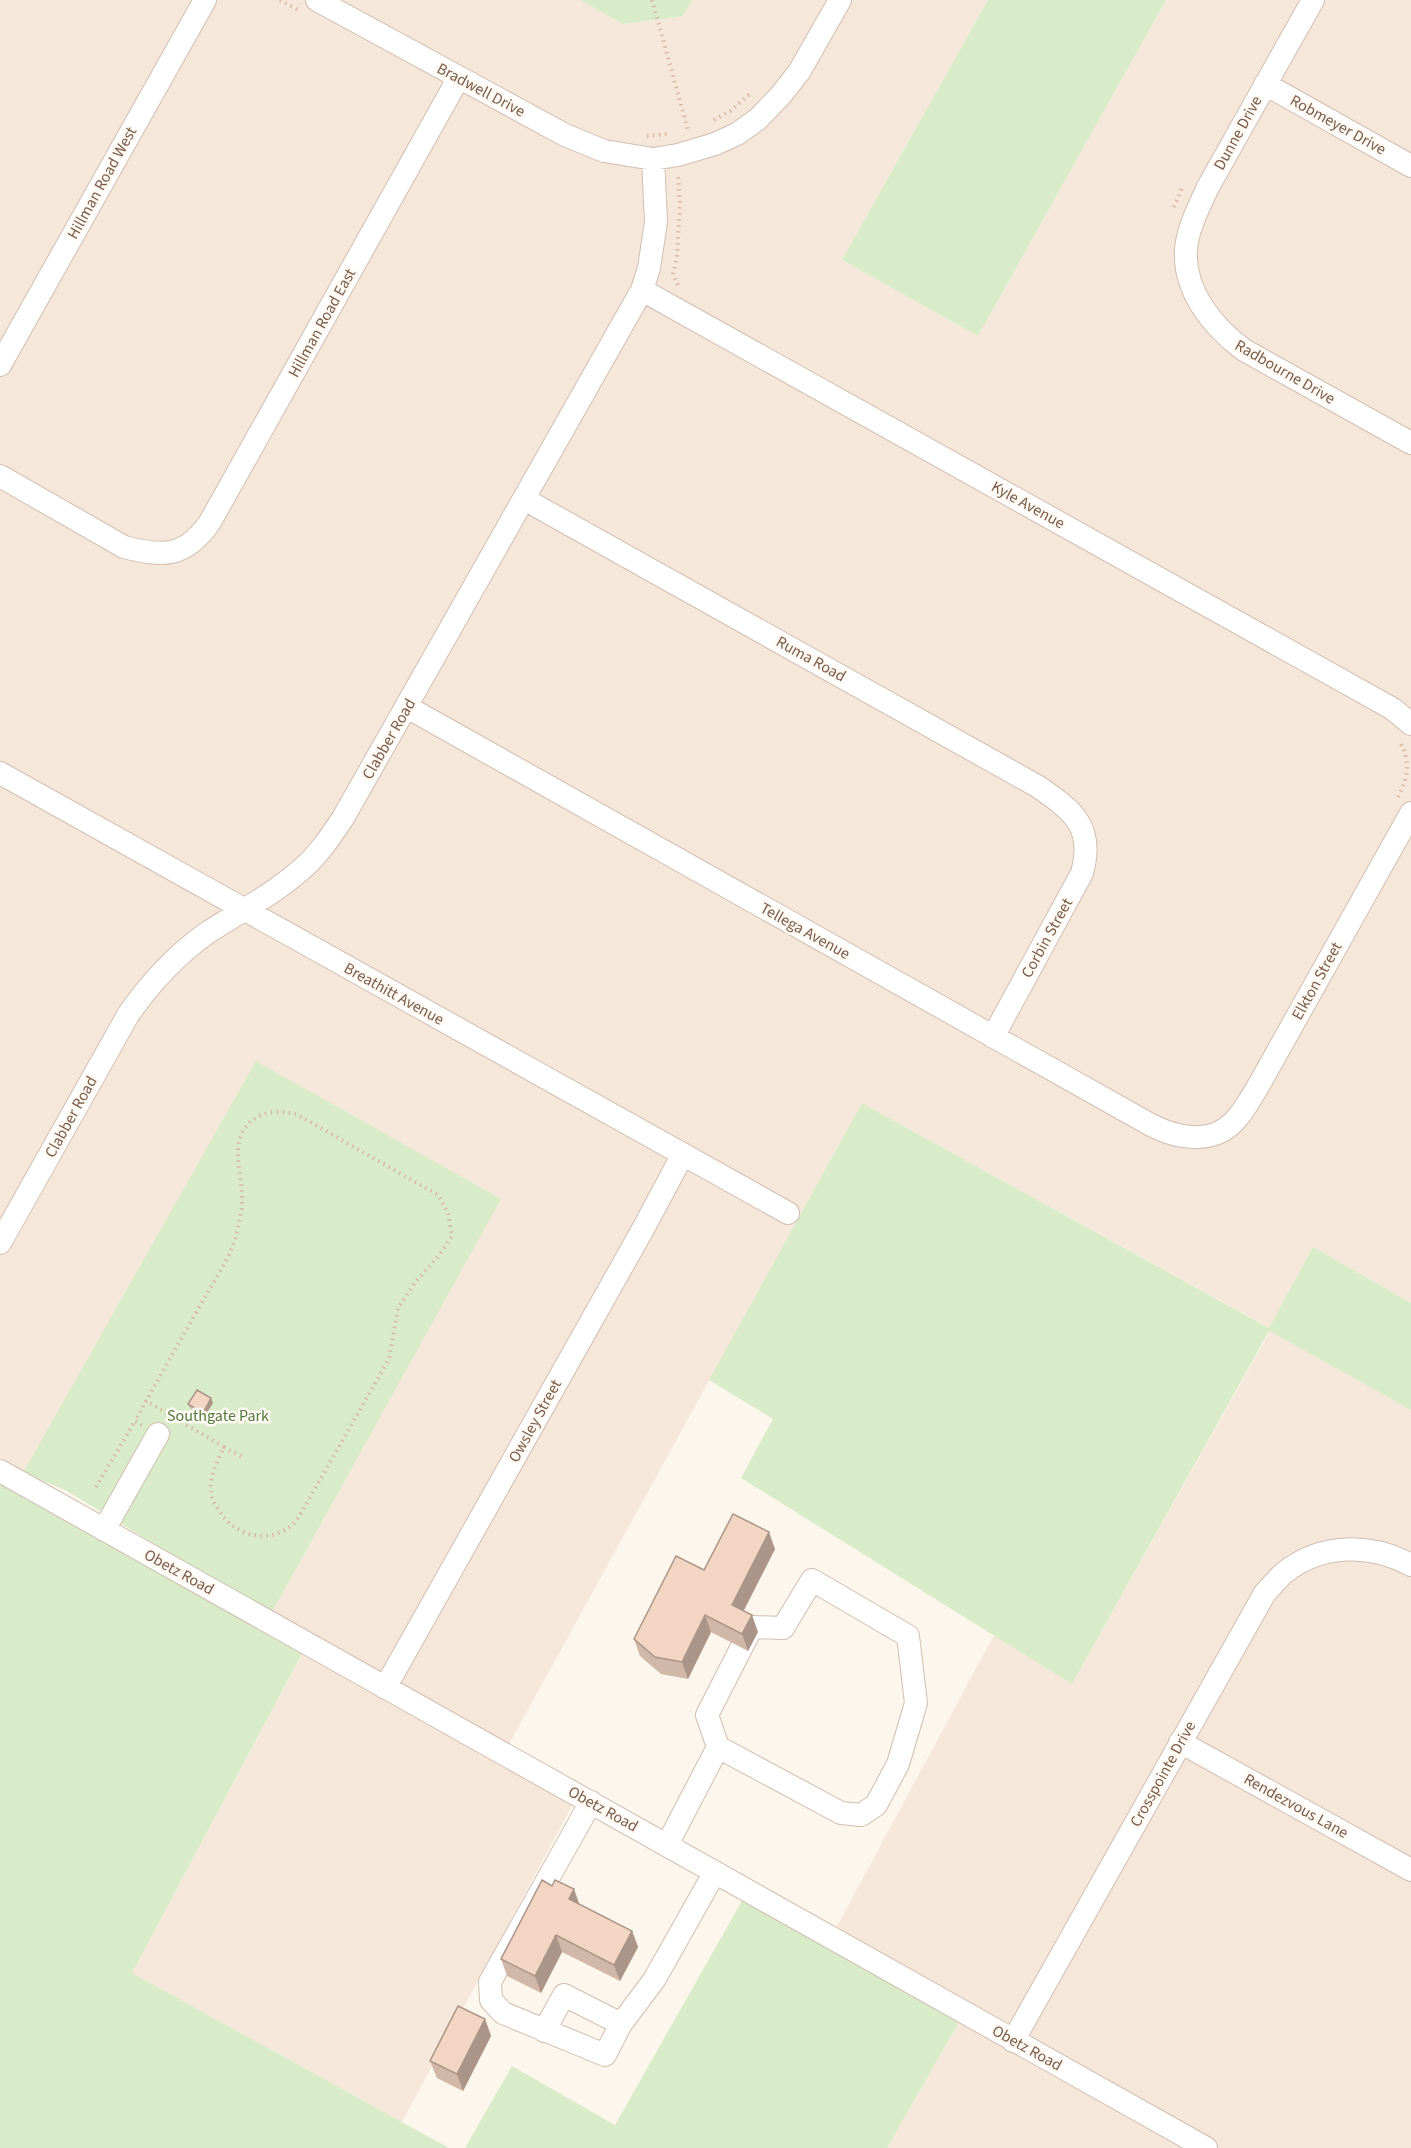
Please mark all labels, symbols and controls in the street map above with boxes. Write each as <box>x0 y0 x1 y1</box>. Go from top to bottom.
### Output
street label: Bradwell Drive <box>433 58 529 122</box>
street label: Robmeyer Drive <box>1286 90 1390 160</box>
street label: Dunne Drive <box>1209 92 1267 174</box>
street label: Hillman Road West <box>62 122 142 243</box>
street label: Hillman Road East <box>283 264 361 382</box>
street label: Radbourne Drive <box>1231 334 1339 410</box>
street label: Kyle Avenue <box>987 476 1069 534</box>
street label: Ruma Road <box>772 631 850 687</box>
street label: Clabber Road <box>357 695 421 783</box>
street label: Corbin Street <box>1016 894 1078 982</box>
street label: Tellega Avenue <box>756 897 854 965</box>
street label: Elkton Street <box>1287 938 1348 1024</box>
street label: Breathitt Avenue <box>340 957 448 1031</box>
street label: Clabber Road <box>40 1072 102 1162</box>
street label: Owsley Street <box>503 1375 567 1466</box>
park label: Southgate Park <box>167 1405 269 1427</box>
street label: Obetz Road <box>140 1544 218 1600</box>
street label: Crosspointe Drive <box>1125 1717 1201 1831</box>
street label: Rendezvous Lane <box>1240 1768 1352 1844</box>
street label: Obetz Road <box>564 1781 642 1837</box>
street label: Obetz Road <box>988 2020 1066 2076</box>

